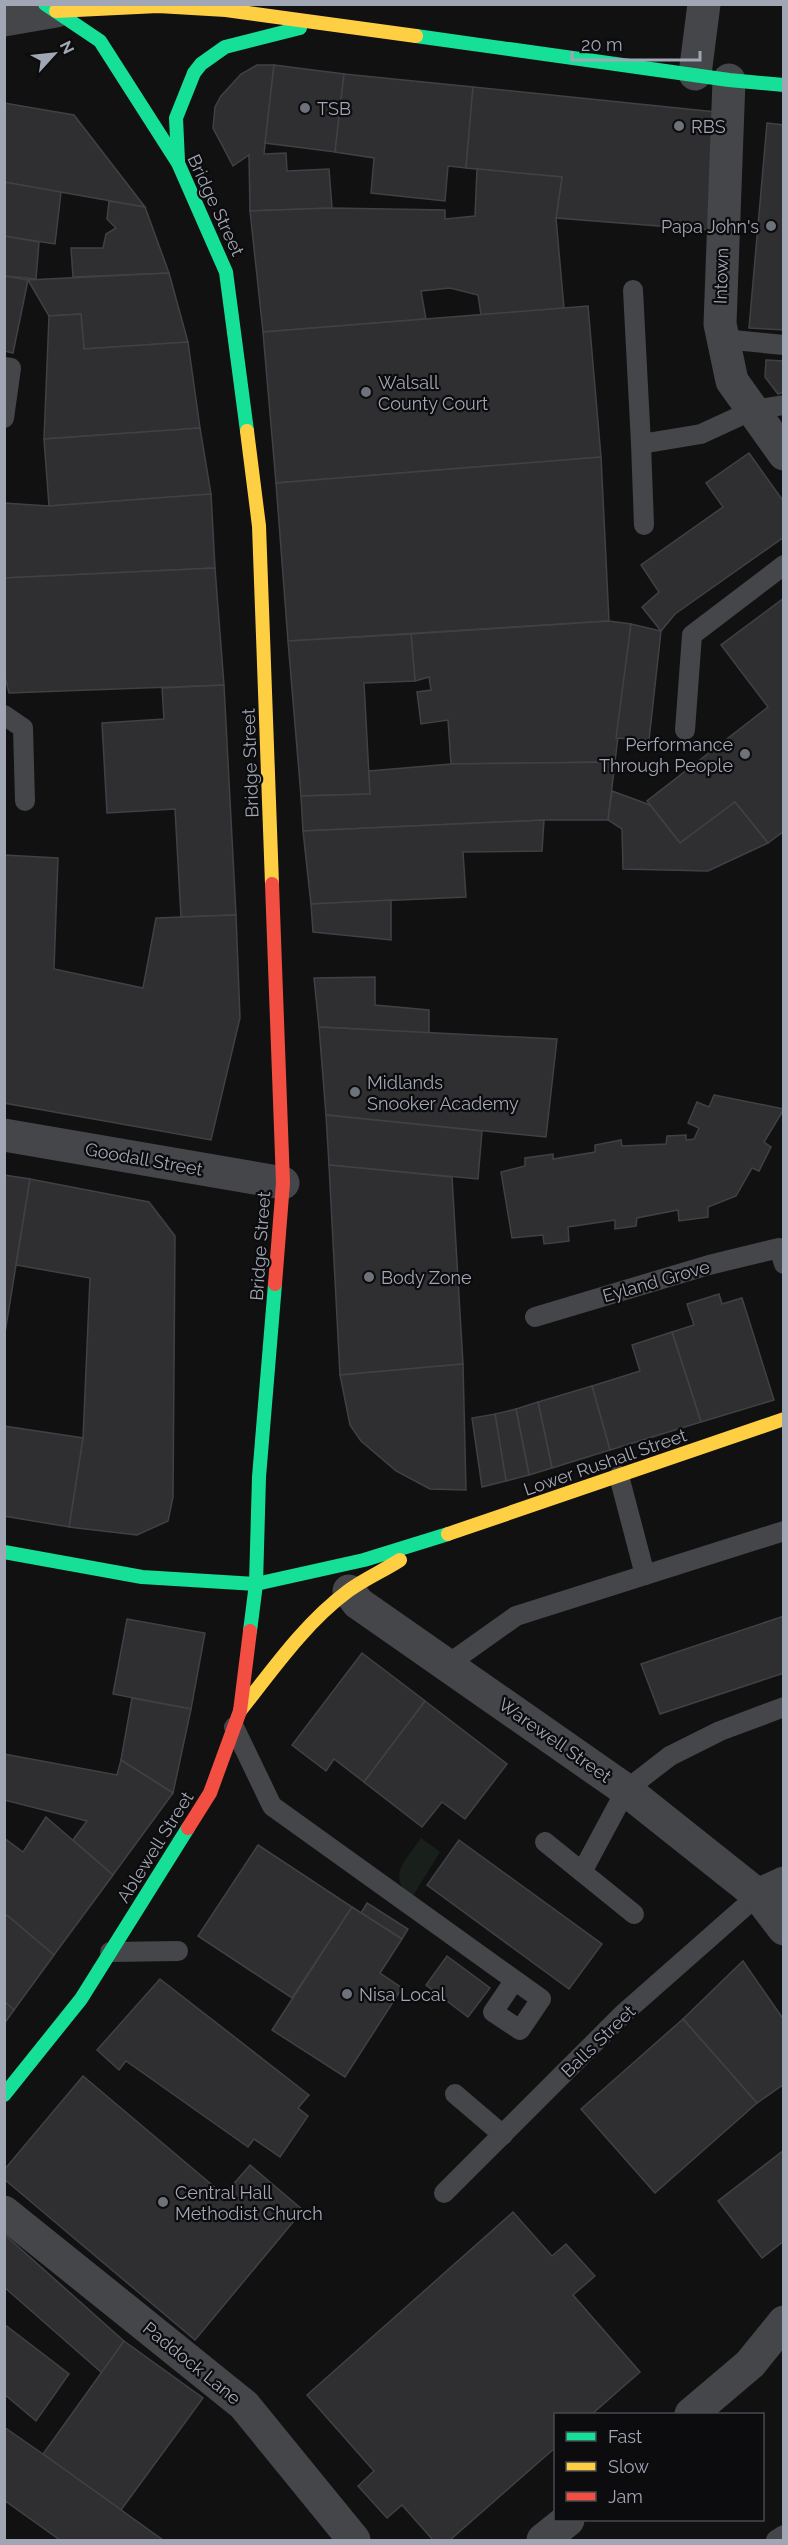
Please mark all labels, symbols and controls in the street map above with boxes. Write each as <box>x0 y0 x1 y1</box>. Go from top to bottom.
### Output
north arrow <box>24 24 84 84</box>
scale bar <box>572 24 700 62</box>
text: 20 m <box>581 34 623 55</box>
text: N <box>56 38 78 57</box>
place label: TSB <box>317 98 351 119</box>
marker: TSB <box>298 101 312 115</box>
place label: RBS <box>691 116 726 137</box>
marker: RBS <box>672 119 686 133</box>
street label: Bridge Street <box>183 151 249 259</box>
place label: Papa John's <box>661 216 759 237</box>
marker: Papa John's <box>764 219 778 233</box>
street label: Intown <box>710 248 732 304</box>
place label: Walsall County Court <box>378 372 488 414</box>
marker: Walsall County Court <box>359 385 373 399</box>
street label: Bridge Street <box>238 708 262 818</box>
place label: Performance Through People <box>599 734 733 776</box>
marker: Performance Through People <box>738 747 752 761</box>
place label: Midlands Snooker Academy <box>367 1072 519 1114</box>
marker: Midlands Snooker Academy <box>348 1085 362 1099</box>
street label: Goodall Street <box>84 1138 204 1180</box>
street label: Bridge Street <box>246 1191 274 1301</box>
street label: Eyland Grove <box>600 1256 712 1306</box>
place label: Body Zone <box>381 1267 472 1288</box>
marker: Body Zone <box>362 1270 376 1284</box>
street label: Lower Rushall Street <box>521 1424 689 1500</box>
street label: Warewell Street <box>495 1693 615 1787</box>
street label: Ablewell Street <box>112 1788 198 1906</box>
place label: Nisa Local <box>359 1984 446 2005</box>
marker: Nisa Local <box>340 1987 354 2001</box>
street label: Balls Street <box>557 2001 639 2081</box>
place label: Central Hall Methodist Church <box>175 2182 323 2224</box>
marker: Central Hall Methodist Church <box>156 2195 170 2209</box>
street label: Paddock Lane <box>139 2317 245 2409</box>
legend <box>554 2413 764 2521</box>
text: Fast <box>608 2426 642 2447</box>
text: Slow <box>608 2456 649 2477</box>
text: Jam <box>608 2486 643 2507</box>

